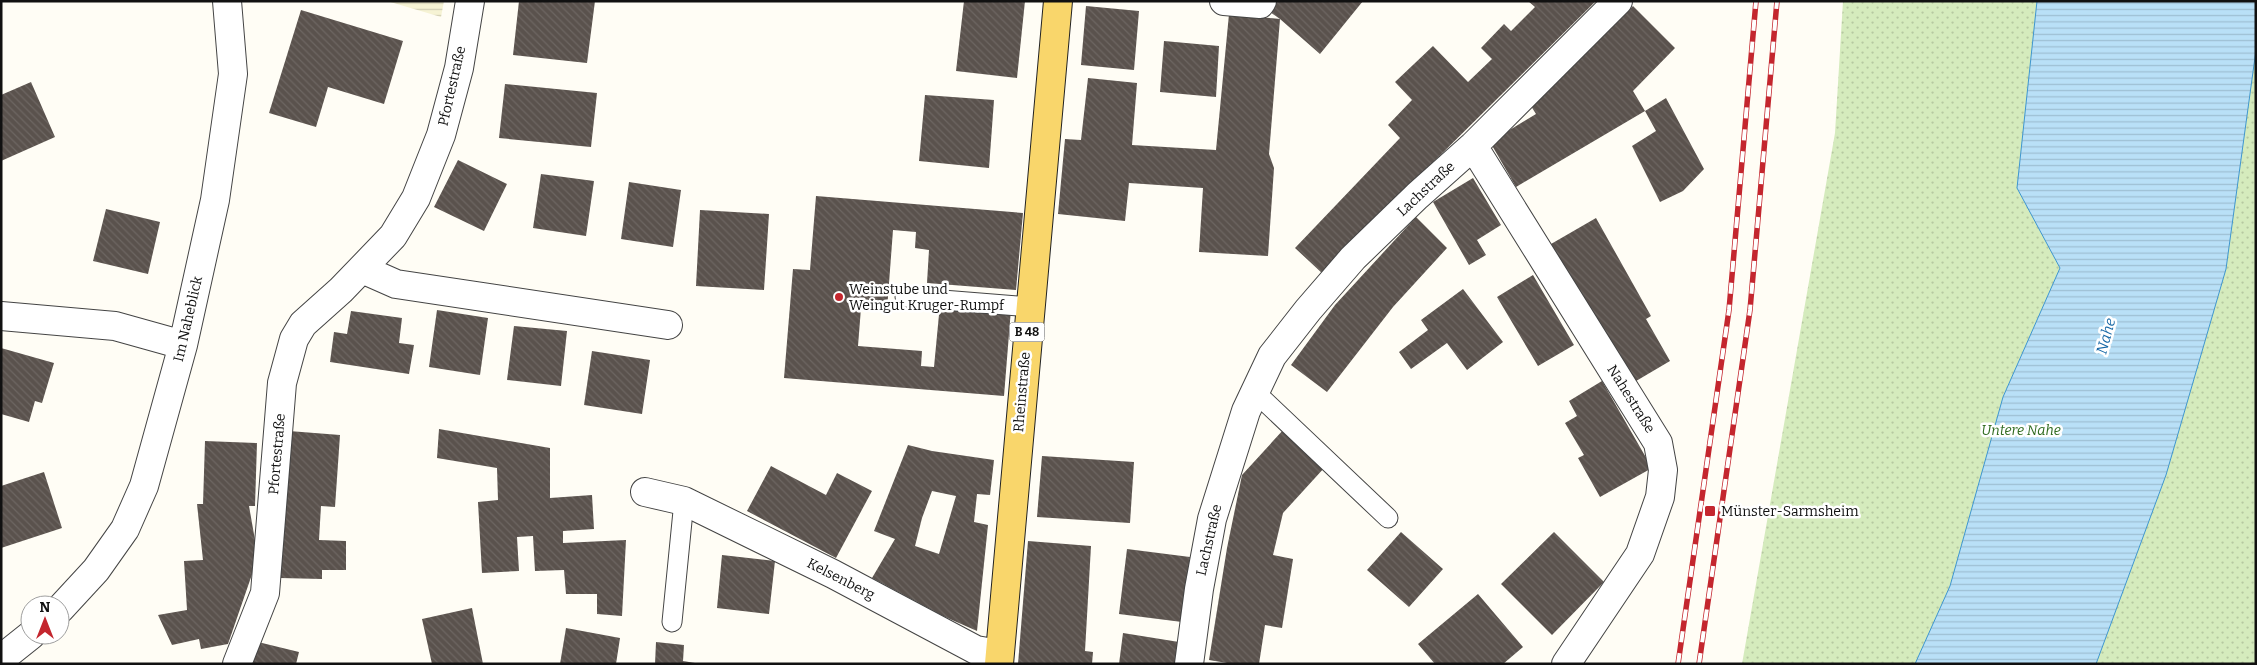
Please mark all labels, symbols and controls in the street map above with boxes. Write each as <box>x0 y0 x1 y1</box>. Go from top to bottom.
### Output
street label: Pfortestraße <box>435 44 469 128</box>
street label: Lachstraße <box>1394 158 1458 220</box>
street label: Im Naheblick <box>170 275 206 363</box>
place label: Weinstube und Weingut Kruger-Rumpf <box>849 281 1005 314</box>
marker: Weinstube und Weingut Kruger-Rumpf <box>833 291 845 303</box>
water label: Nahe <box>2093 316 2120 356</box>
road number: B 48 <box>1010 322 1044 342</box>
street label: Rheinstraße <box>1010 351 1034 433</box>
street label: Nahestraße <box>1603 362 1659 436</box>
street label: Pfortestraße <box>265 413 289 495</box>
park label: Untere Nahe <box>1981 422 2061 439</box>
street label: Lachstraße <box>1193 503 1225 577</box>
place label: Münster-Sarmsheim <box>1721 503 1859 520</box>
marker: Münster-Sarmsheim <box>1703 504 1717 518</box>
street label: Kelsenberg <box>804 555 878 603</box>
north arrow <box>20 595 70 645</box>
text: N <box>40 599 51 616</box>

